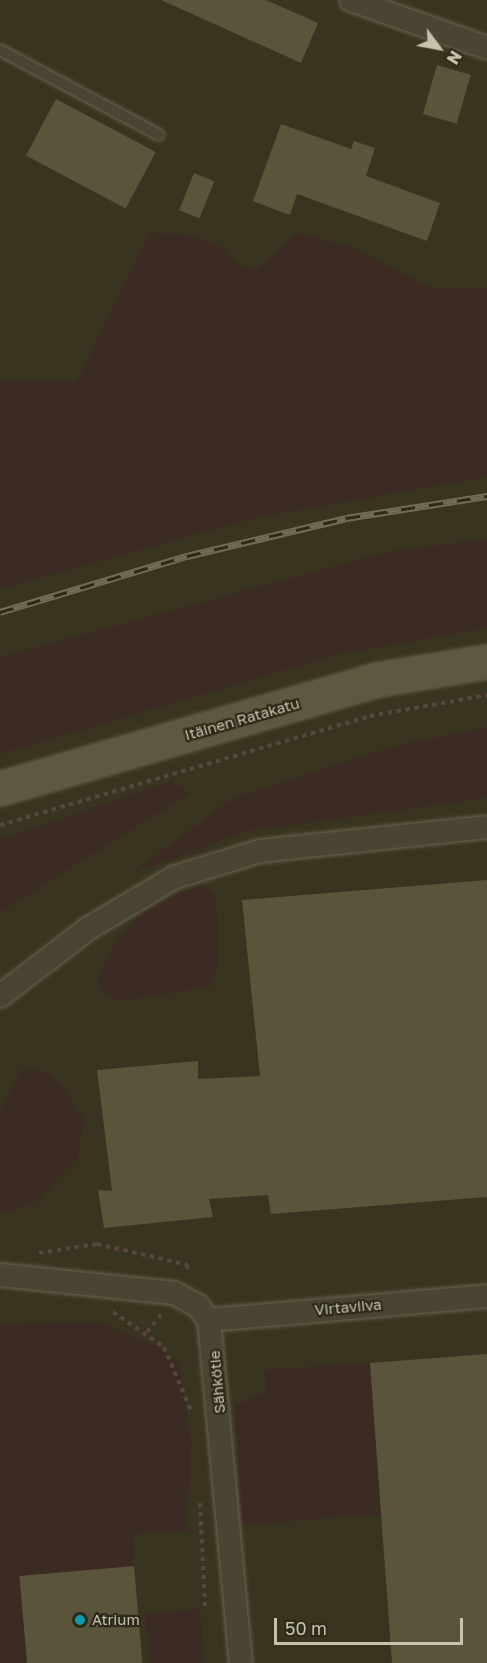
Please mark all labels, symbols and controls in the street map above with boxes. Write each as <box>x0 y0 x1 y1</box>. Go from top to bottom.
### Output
north arrow <box>409 18 469 78</box>
text: N <box>443 47 466 68</box>
street label: Itäinen Ratakatu <box>182 694 302 744</box>
street label: Virtaviiva <box>314 1295 382 1319</box>
street label: Sähkötie <box>205 1350 229 1414</box>
scale bar <box>277 1606 466 1644</box>
place label: Atrium <box>92 1611 140 1629</box>
marker: Atrium <box>73 1613 87 1627</box>
text: 50 m <box>285 1617 327 1639</box>

